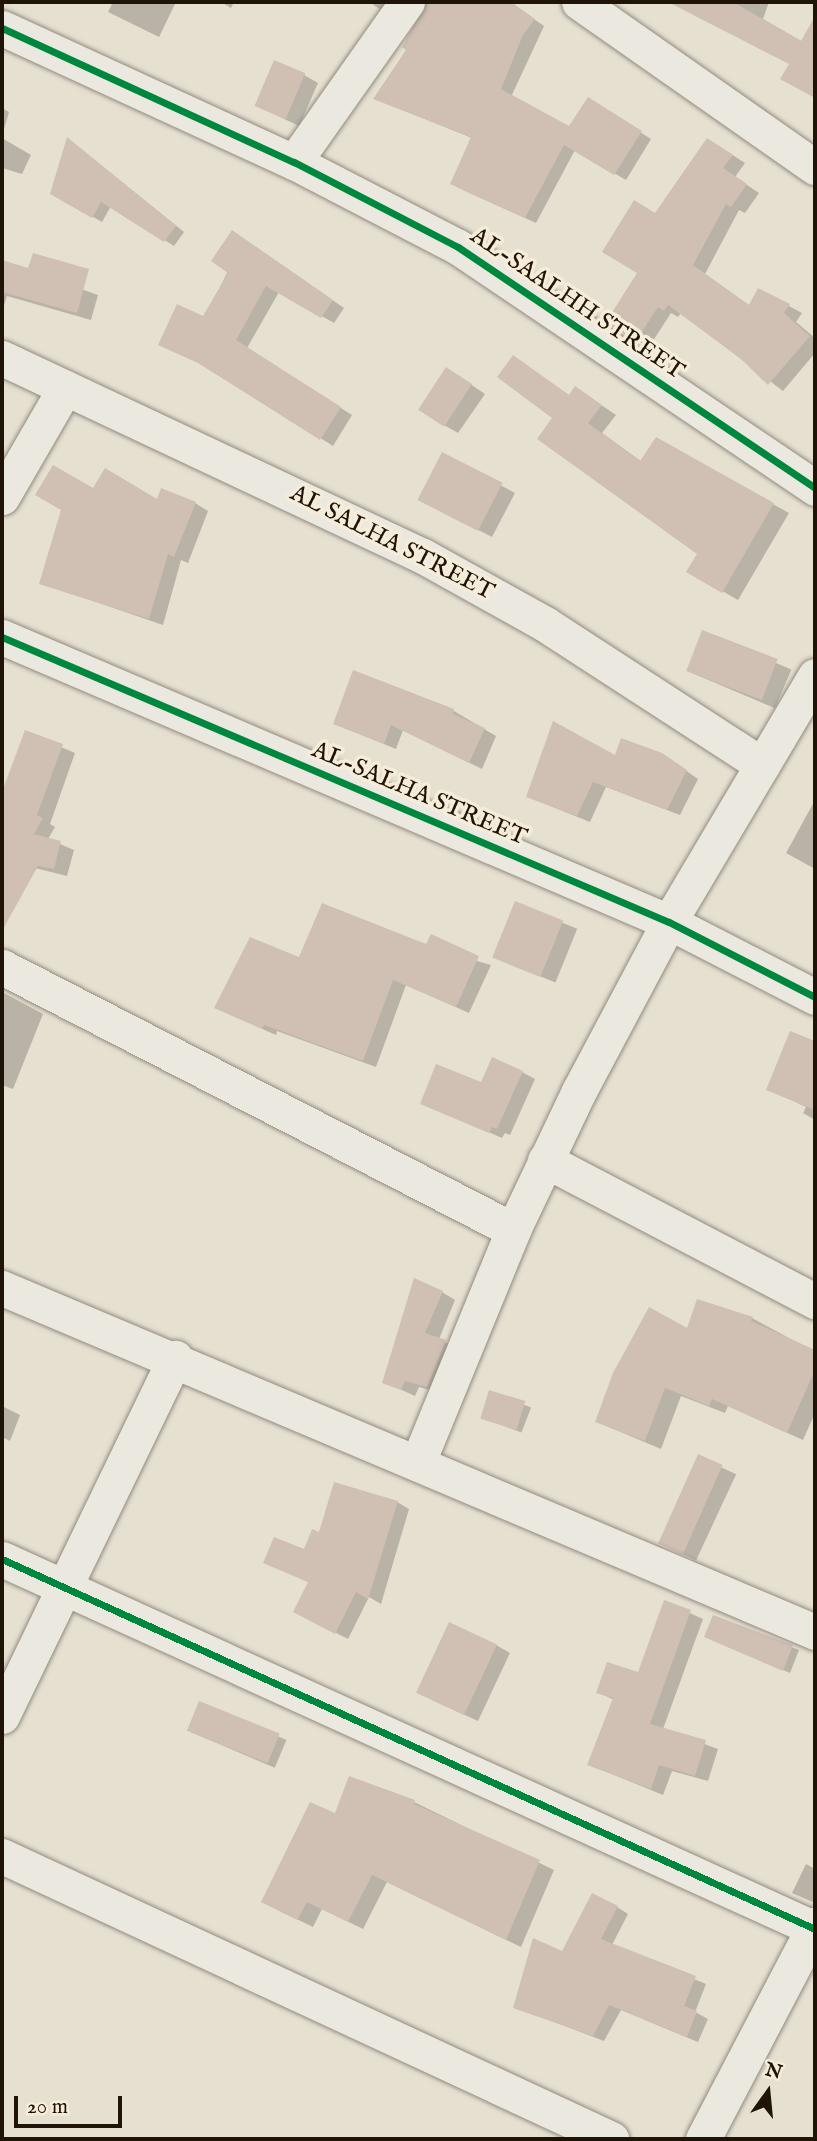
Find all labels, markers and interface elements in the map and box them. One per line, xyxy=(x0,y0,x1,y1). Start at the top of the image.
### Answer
street label: AL-SAALHH STREET xyxy=(465,222,689,386)
street label: AL SALHA STREET xyxy=(285,479,499,607)
street label: AL-SALHA STREET xyxy=(307,736,531,852)
north arrow xyxy=(733,2057,803,2127)
text: N xyxy=(762,2058,784,2085)
scale bar xyxy=(18,2082,126,2126)
text: 20 m xyxy=(27,2094,68,2121)

